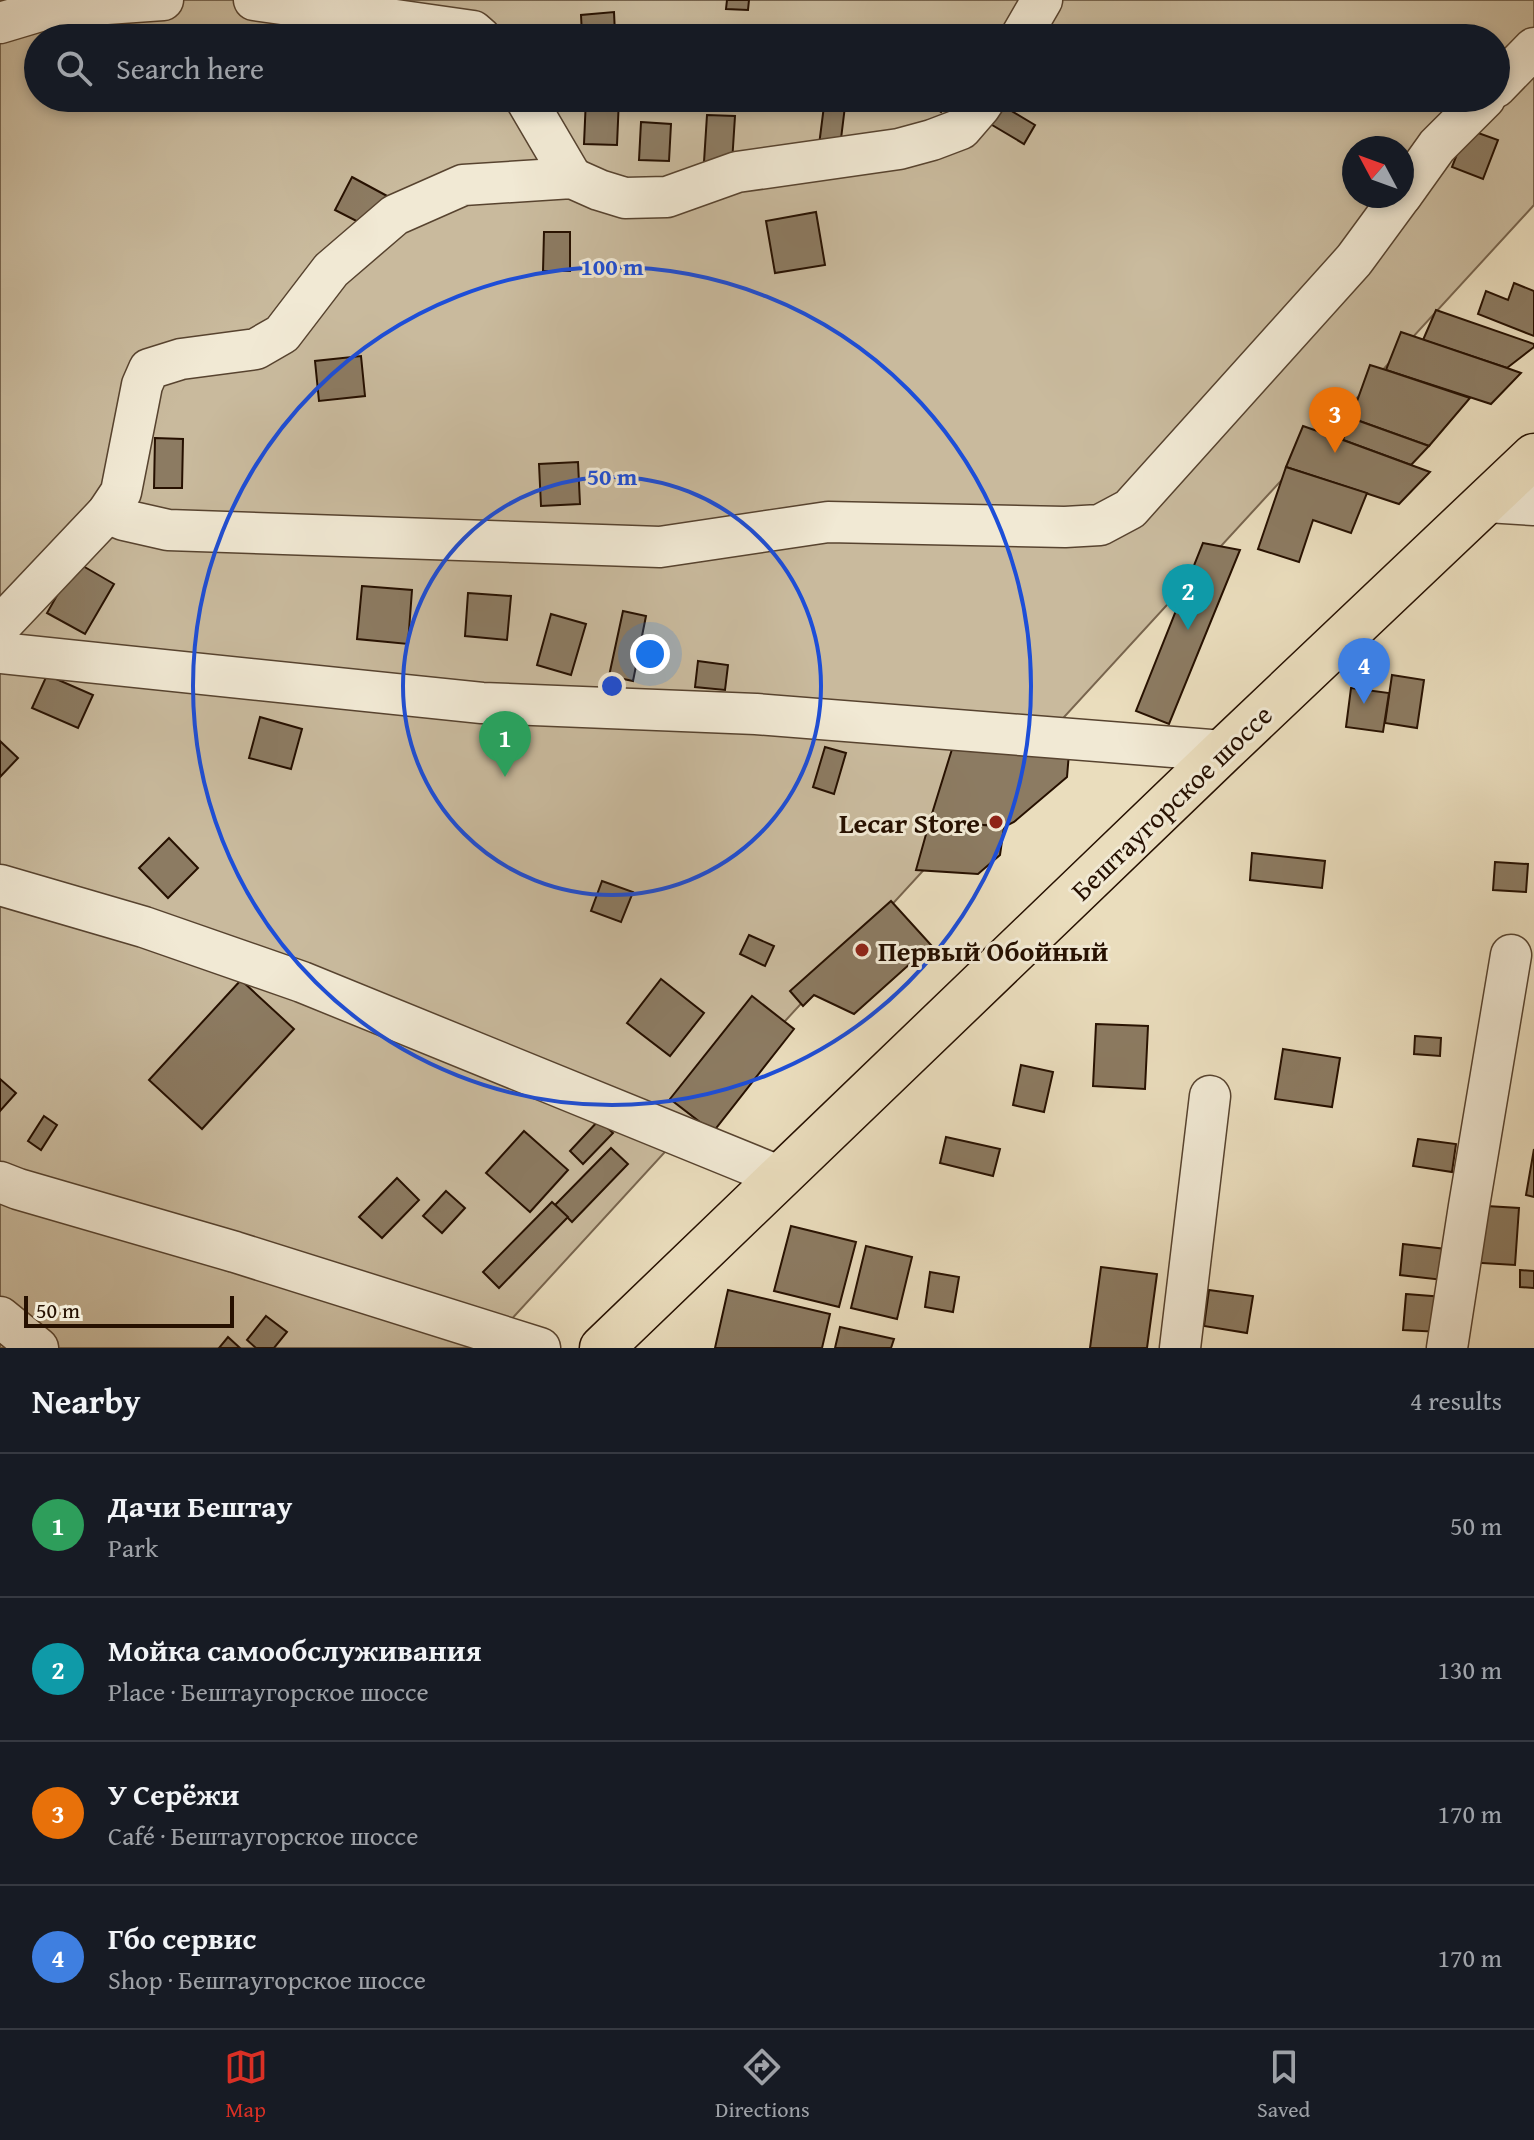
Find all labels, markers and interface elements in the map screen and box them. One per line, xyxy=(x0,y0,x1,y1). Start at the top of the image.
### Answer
search box xyxy=(24,24,1510,112)
icon: search xyxy=(52,46,96,90)
text: Search here xyxy=(116,46,264,90)
north arrow xyxy=(1342,136,1414,208)
text: 100 m xyxy=(580,249,644,284)
pin: 3 xyxy=(1309,387,1361,453)
text: 50 m xyxy=(587,459,638,494)
pin: 2 xyxy=(1162,564,1214,630)
your location xyxy=(630,634,670,674)
pin: 4 xyxy=(1338,638,1390,704)
centre of rings xyxy=(598,672,626,700)
street label: Бештаугорское шоссе xyxy=(1061,695,1281,909)
pin: 1 xyxy=(479,711,531,777)
place label: Lecar Store xyxy=(839,802,980,843)
marker: Lecar Store xyxy=(987,813,1005,831)
place label: Первый Обойный xyxy=(878,930,1108,971)
marker: Первый Обойный xyxy=(853,941,871,959)
scale bar xyxy=(24,1292,234,1328)
text: 50 m xyxy=(36,1294,80,1326)
text: Nearby xyxy=(32,1376,141,1425)
text: 4 results xyxy=(1410,1381,1502,1420)
text: Дачи Бештау xyxy=(108,1484,292,1528)
text: 1 xyxy=(51,1506,65,1545)
text: 50 m xyxy=(1450,1506,1502,1545)
text: Park xyxy=(108,1528,158,1567)
text: Мойка самообслуживания xyxy=(108,1628,482,1672)
text: 2 xyxy=(51,1650,65,1689)
text: 130 m xyxy=(1437,1650,1502,1689)
text: Place · Бештаугорское шоссе xyxy=(108,1672,429,1711)
text: У Серёжи xyxy=(108,1772,239,1816)
text: 3 xyxy=(51,1794,65,1833)
text: 170 m xyxy=(1437,1794,1502,1833)
text: Café · Бештаугорское шоссе xyxy=(108,1816,418,1855)
text: Гбо cервис xyxy=(108,1916,256,1960)
text: 4 xyxy=(51,1938,65,1977)
text: 170 m xyxy=(1437,1938,1502,1977)
text: Shop · Бештаугорское шоссе xyxy=(108,1960,426,1999)
tab: Map xyxy=(224,2045,268,2125)
tab: Directions xyxy=(715,2045,810,2125)
tab: Saved xyxy=(1257,2045,1310,2125)

